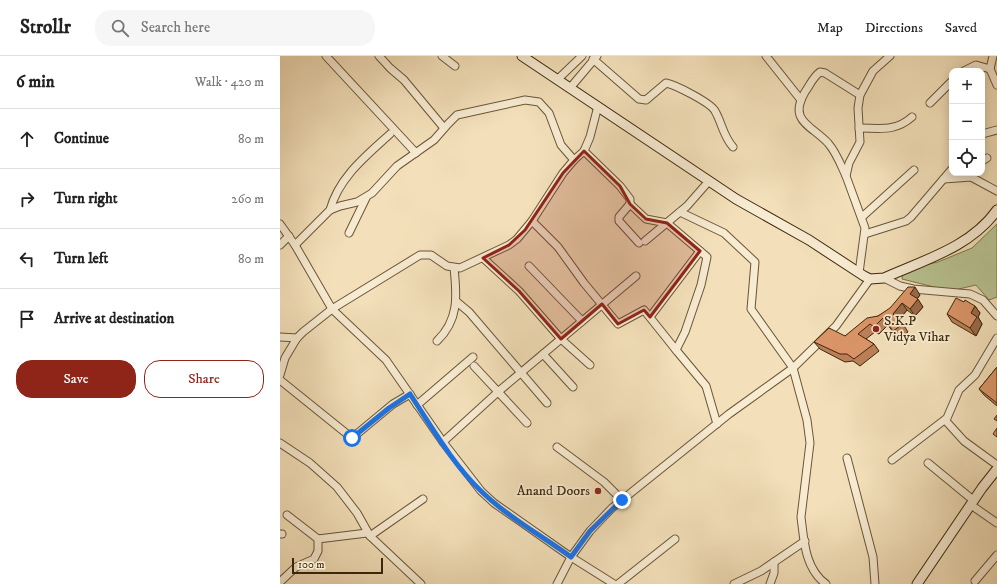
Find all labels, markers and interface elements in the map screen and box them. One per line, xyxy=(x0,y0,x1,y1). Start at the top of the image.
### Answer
search box xyxy=(95,10,375,46)
text: Strollr xyxy=(20,16,71,39)
icon: search xyxy=(109,17,131,39)
text: Search here xyxy=(141,18,210,37)
text: Map xyxy=(817,19,843,37)
text: Directions xyxy=(865,19,923,37)
text: Saved xyxy=(945,19,977,37)
map controls xyxy=(949,68,985,176)
button: + xyxy=(949,68,985,104)
text: 6 min xyxy=(16,71,55,93)
text: Walk · 420 m xyxy=(195,74,264,90)
button: − xyxy=(949,104,985,140)
icon: ahead xyxy=(16,128,38,150)
text: Continue xyxy=(54,129,109,148)
text: 80 m xyxy=(238,131,264,147)
button: locate xyxy=(949,140,985,176)
icon: right xyxy=(16,188,38,210)
text: Turn right xyxy=(54,189,117,208)
text: 260 m xyxy=(231,191,264,207)
icon: left xyxy=(16,248,38,270)
text: Turn left xyxy=(54,249,108,268)
text: 80 m xyxy=(238,251,264,267)
icon: arrive xyxy=(16,308,38,330)
text: Arrive at destination xyxy=(54,309,174,328)
place label: S.K.P Vidya Vihar xyxy=(883,312,951,346)
marker: S.K.P Vidya Vihar xyxy=(871,324,881,334)
button: Save xyxy=(16,360,136,398)
button: Share xyxy=(144,360,264,398)
route start xyxy=(343,429,361,447)
place label: Anand Doors xyxy=(517,482,590,500)
marker: Anand Doors xyxy=(593,486,603,496)
route end xyxy=(613,491,631,509)
scale bar xyxy=(292,556,383,575)
text: 100 m xyxy=(298,558,324,572)

